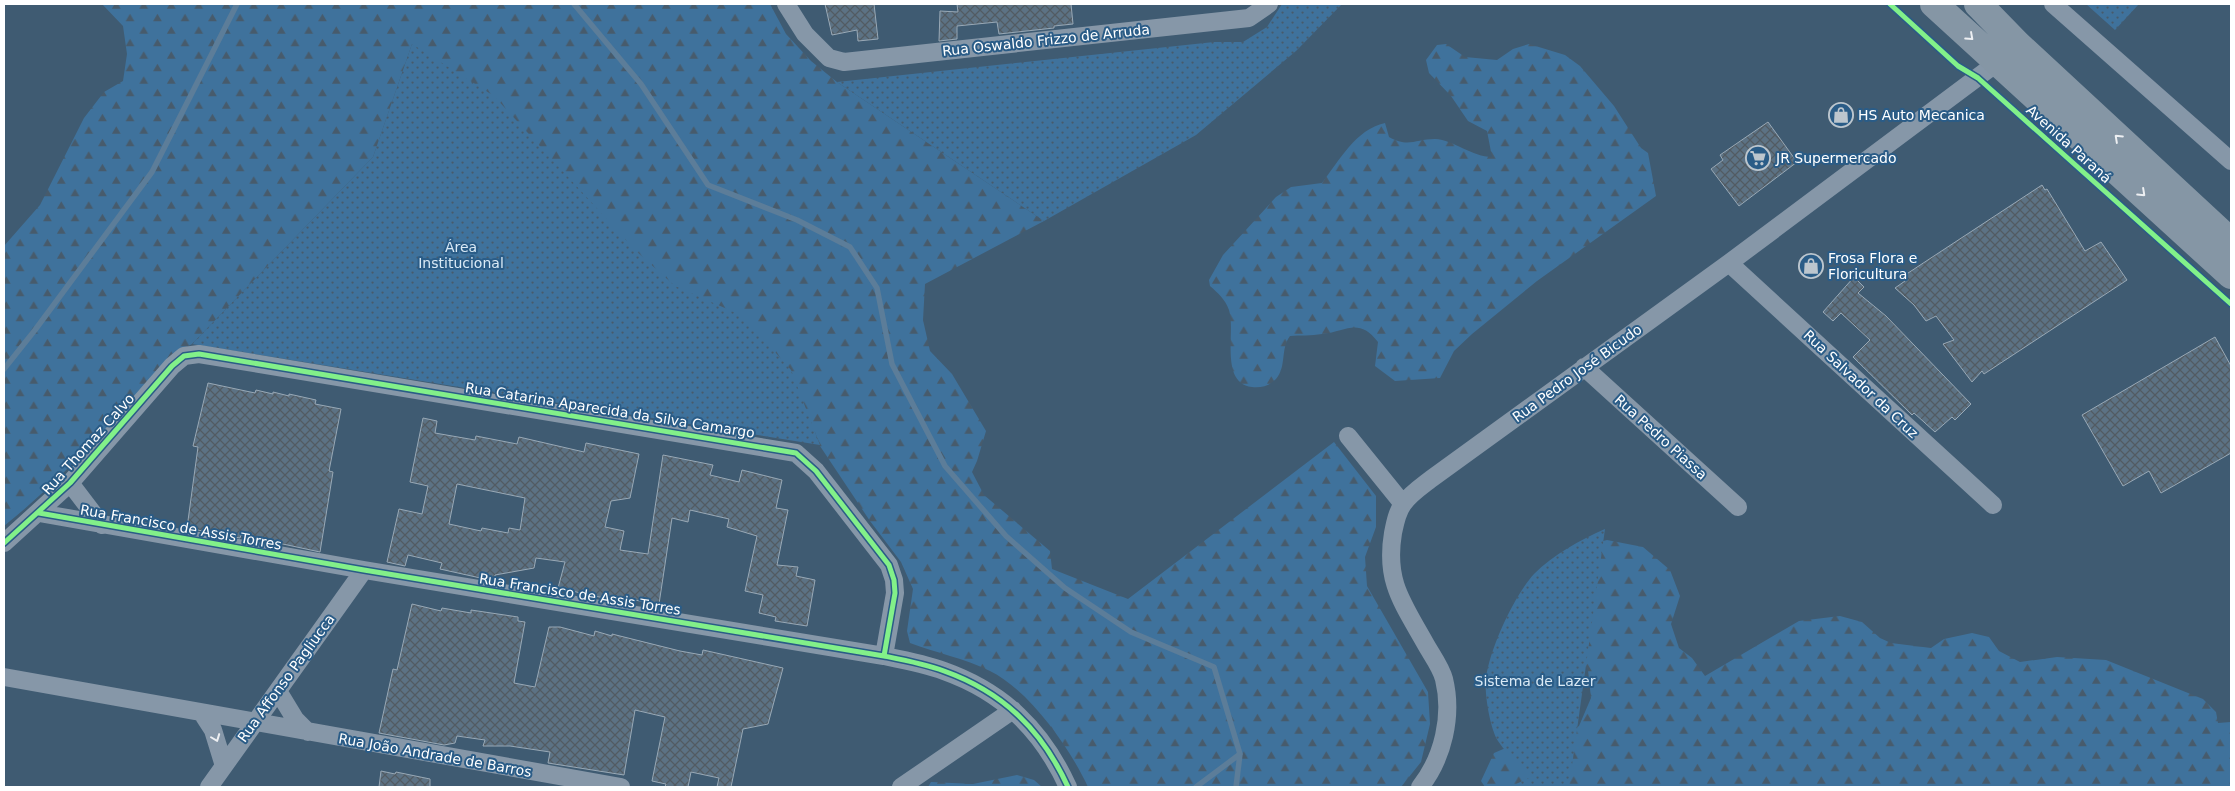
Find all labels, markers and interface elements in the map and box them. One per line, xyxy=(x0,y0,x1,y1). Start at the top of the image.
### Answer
street label: Rua Oswaldo Frizzo de Arruda xyxy=(941,21,1151,59)
one-way arrow xyxy=(1964,31,1973,40)
shop icon: HS Auto Mecanica xyxy=(1828,102,1854,128)
street label: Avenida Paraná xyxy=(2023,102,2115,186)
place label: HS Auto Mecanica xyxy=(1858,107,1985,123)
one-way arrow xyxy=(2115,134,2124,143)
supermarket icon: JR Supermercado xyxy=(1745,145,1771,171)
place label: JR Supermercado xyxy=(1775,150,1897,166)
one-way arrow xyxy=(2137,187,2146,196)
park label: Área Institucional xyxy=(418,239,504,271)
place label: Frosa Flora e Floricultura xyxy=(1828,250,1917,282)
shop icon: Frosa Flora e Floricultura xyxy=(1798,253,1824,279)
street label: Rua Pedro José Bicudo xyxy=(1509,321,1645,425)
street label: Rua Salvador da Cruz xyxy=(1800,327,1922,441)
street label: Rua Catarina Aparecida da Silva Camargo xyxy=(464,379,756,441)
street label: Rua Thomaz Calvo xyxy=(39,390,137,498)
street label: Rua Pedro Piassa xyxy=(1612,391,1710,483)
street label: Rua Francisco de Assis Torres xyxy=(79,501,283,553)
street label: Rua Francisco de Assis Torres xyxy=(478,570,682,618)
street label: Rua Affonso Pagliucca xyxy=(234,611,338,745)
park label: Sistema de Lazer xyxy=(1475,673,1596,689)
street label: Rua João Andrade de Barros xyxy=(337,730,533,780)
one-way arrow xyxy=(210,734,220,742)

